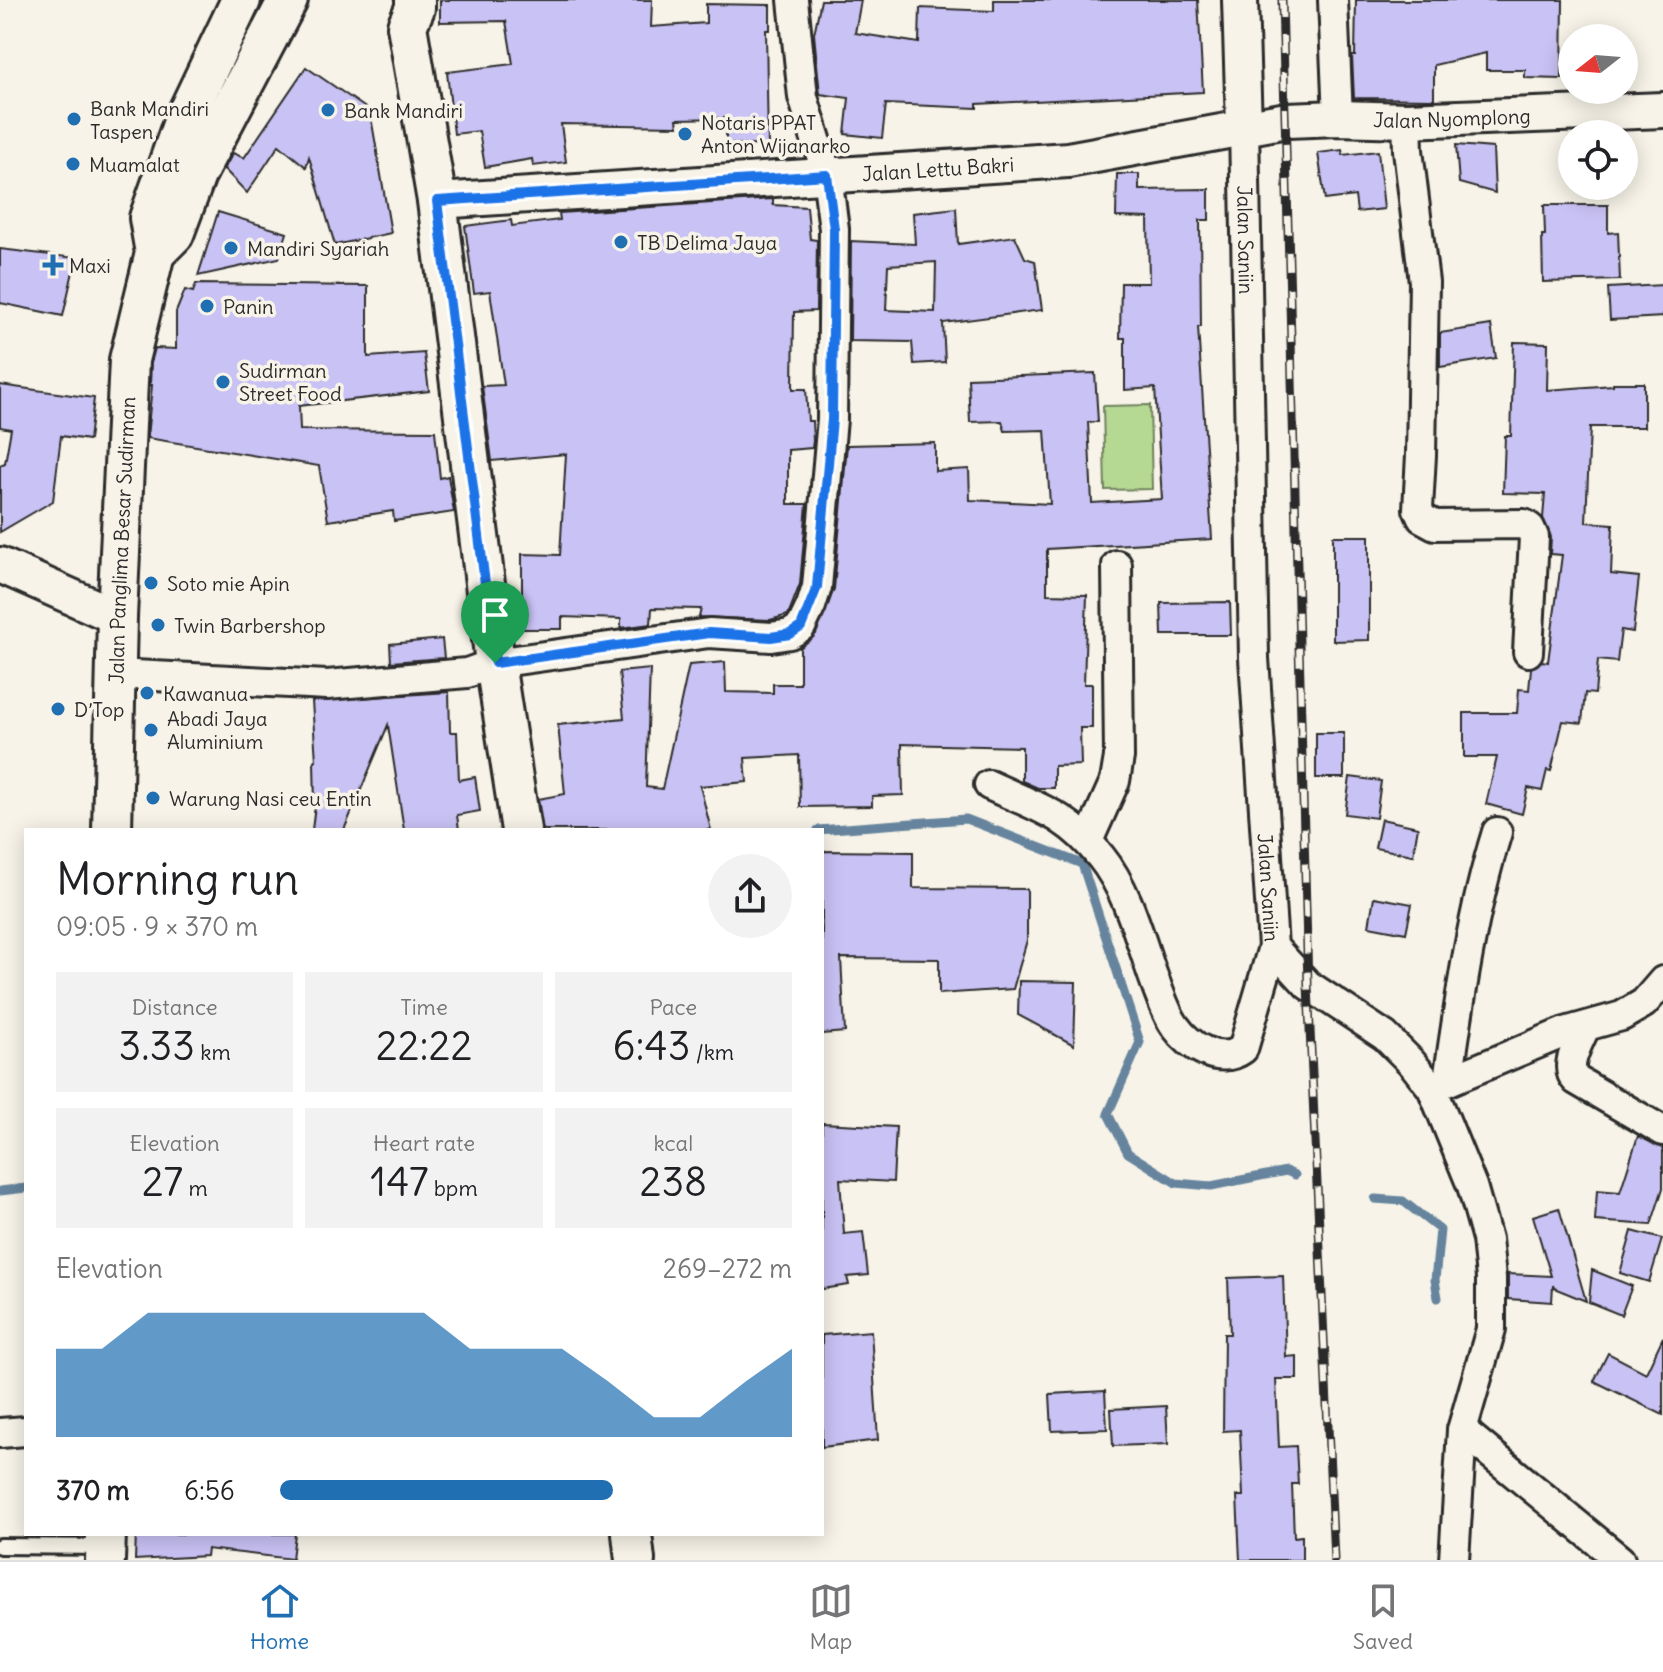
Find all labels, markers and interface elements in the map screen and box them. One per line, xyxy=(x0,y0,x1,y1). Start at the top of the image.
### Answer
north arrow xyxy=(1558,24,1638,104)
map controls xyxy=(1558,24,1638,200)
place label: Bank Mandiri Taspen xyxy=(90,96,209,144)
place label: Bank Mandiri xyxy=(344,98,463,123)
marker: Bank Mandiri xyxy=(319,101,337,119)
street label: Jalan Nyomplong xyxy=(1373,103,1531,133)
marker: Bank Mandiri Taspen xyxy=(65,110,83,128)
place label: Notaris PPAT Anton Wijanarko xyxy=(701,110,851,158)
button: locate xyxy=(1558,120,1638,200)
marker: Notaris PPAT Anton Wijanarko xyxy=(676,125,694,143)
street label: Jalan Lettu Bakri xyxy=(861,151,1015,186)
place label: Muamalat xyxy=(89,152,180,177)
marker: Muamalat xyxy=(64,155,82,173)
street label: Jalan Saniin xyxy=(1233,185,1260,294)
place label: TB Delima Jaya xyxy=(637,230,777,255)
marker: TB Delima Jaya xyxy=(612,233,630,251)
place label: Mandiri Syariah xyxy=(247,236,389,261)
marker: Mandiri Syariah xyxy=(222,239,240,257)
place label: Maxi xyxy=(69,253,111,278)
marker: Maxi xyxy=(44,256,62,274)
place label: Panin xyxy=(223,294,274,319)
marker: Panin xyxy=(198,297,216,315)
place label: Sudirman Street Food xyxy=(239,358,342,406)
marker: Sudirman Street Food xyxy=(214,373,232,391)
street label: Jalan Panglima Besar Sudirman xyxy=(103,396,140,684)
place label: Soto mie Apin xyxy=(167,571,290,596)
marker: Soto mie Apin xyxy=(142,574,160,592)
pin xyxy=(461,581,529,663)
icon: arrive xyxy=(473,593,517,637)
place label: Twin Barbershop xyxy=(174,613,326,638)
marker: Twin Barbershop xyxy=(149,616,167,634)
place label: Kawanua xyxy=(163,681,248,706)
marker: Kawanua xyxy=(138,684,156,702)
place label: D’Top xyxy=(74,697,124,722)
marker: D’Top xyxy=(49,700,67,718)
place label: Abadi Jaya Aluminium xyxy=(167,706,267,754)
marker: Abadi Jaya Aluminium xyxy=(142,721,160,739)
place label: Warung Nasi ceu Entin xyxy=(169,786,372,811)
marker: Warung Nasi ceu Entin xyxy=(144,789,162,807)
street label: Jalan Saniin xyxy=(1253,832,1285,942)
text: Morning run xyxy=(56,852,299,907)
button: share xyxy=(708,854,792,938)
text: 09:05 · 9 × 370 m xyxy=(56,910,258,943)
text: Distance xyxy=(132,993,218,1021)
text: Time xyxy=(400,993,448,1021)
text: Pace xyxy=(649,993,697,1021)
text: 3.33 xyxy=(119,1021,195,1071)
text: 22:22 xyxy=(376,1021,472,1071)
text: 6:43 xyxy=(612,1021,690,1071)
text: km xyxy=(195,1038,231,1066)
text: /km xyxy=(690,1038,734,1066)
text: Elevation xyxy=(130,1129,220,1157)
text: Heart rate xyxy=(373,1129,475,1157)
text: kcal xyxy=(654,1129,693,1157)
text: 27 xyxy=(142,1157,183,1207)
text: 147 xyxy=(370,1157,428,1207)
text: 238 xyxy=(639,1157,707,1207)
text: m xyxy=(183,1174,208,1202)
text: bpm xyxy=(428,1174,478,1202)
text: Elevation xyxy=(56,1252,163,1285)
text: 269–272 m xyxy=(663,1252,792,1285)
text: 370 m xyxy=(56,1474,130,1507)
text: 6:56 xyxy=(184,1474,235,1507)
tab: Home xyxy=(250,1579,309,1655)
tab: Map xyxy=(809,1579,853,1655)
tab: Saved xyxy=(1353,1579,1413,1655)

